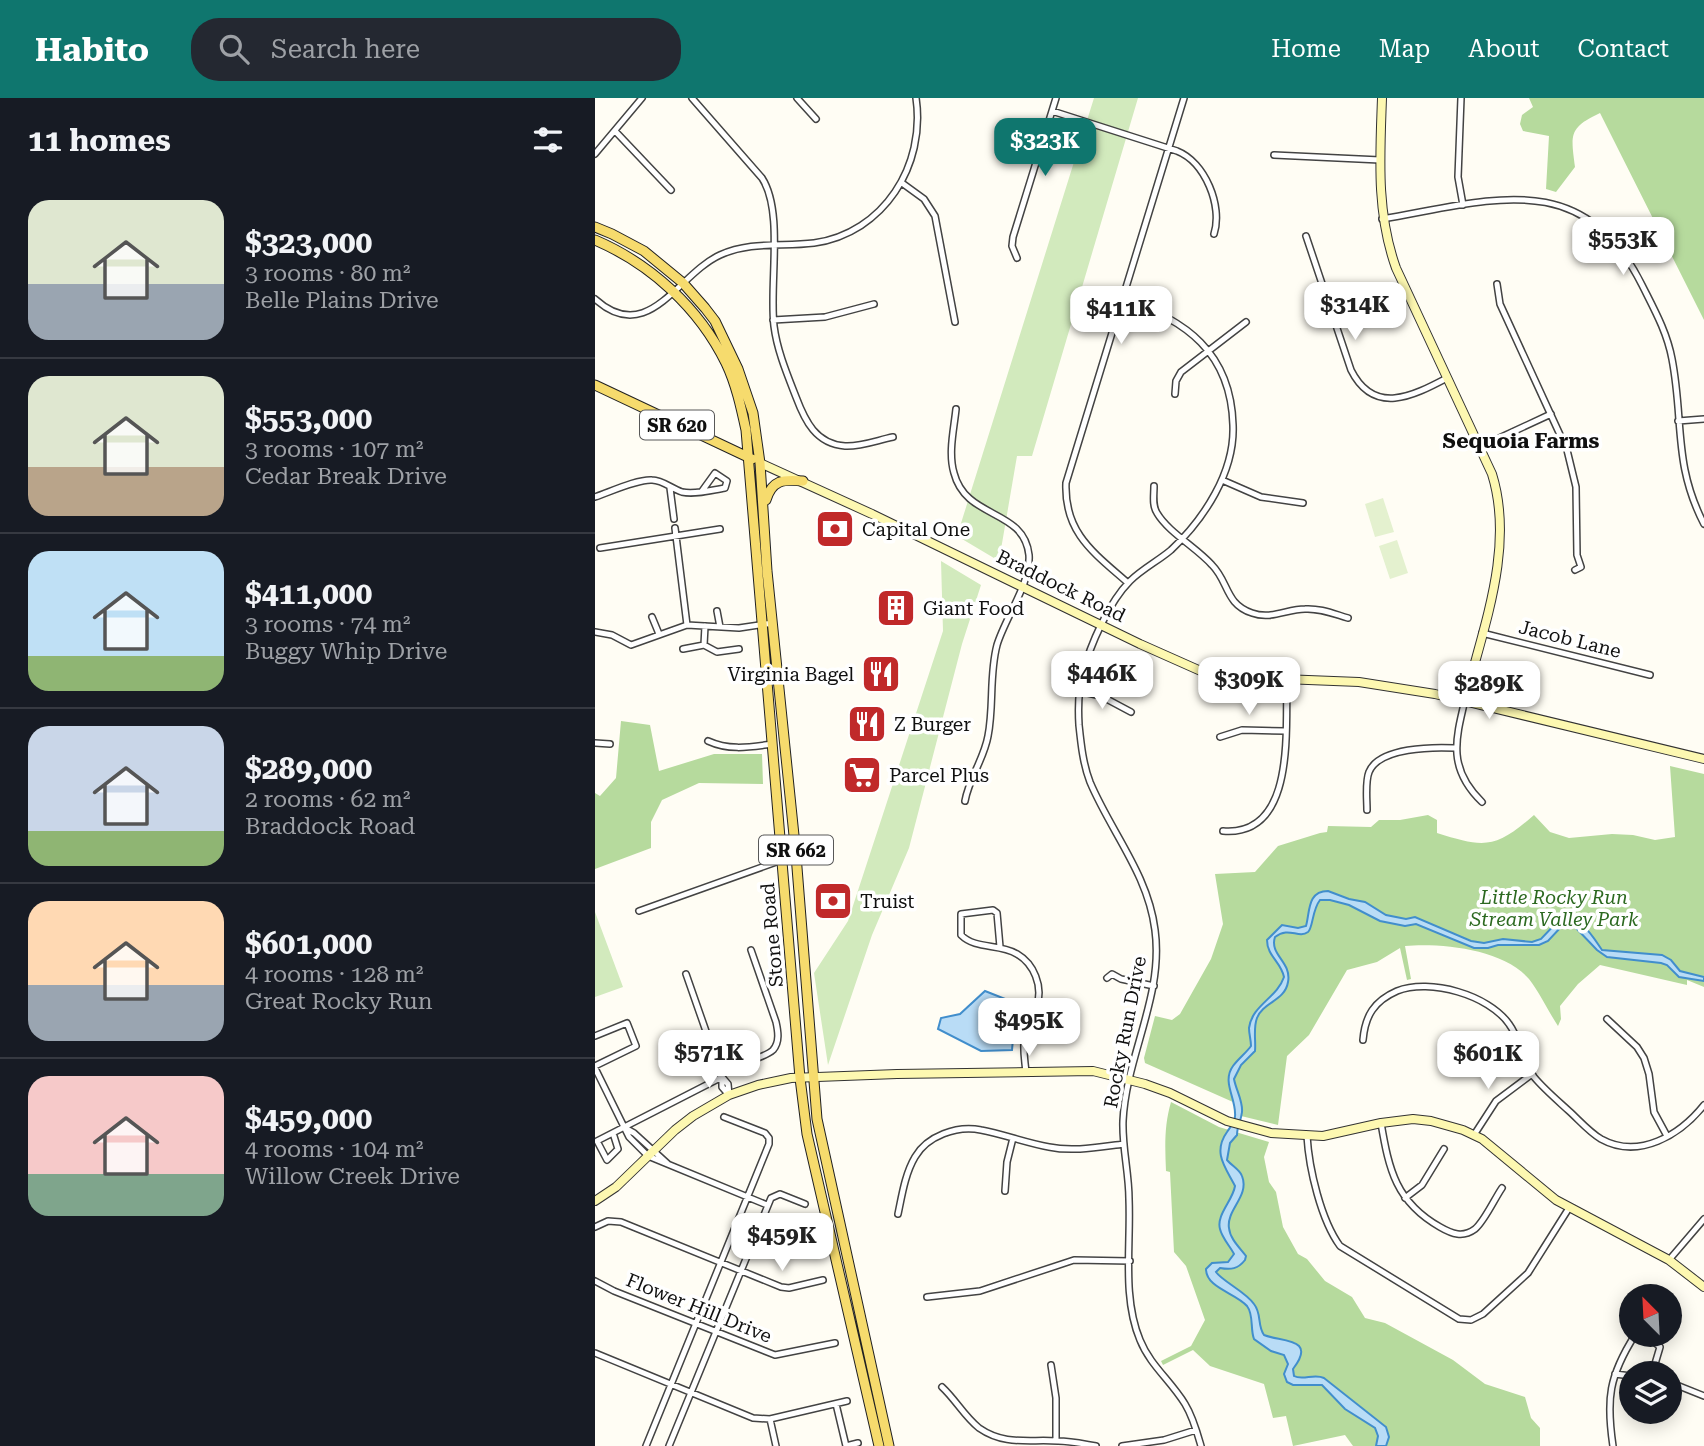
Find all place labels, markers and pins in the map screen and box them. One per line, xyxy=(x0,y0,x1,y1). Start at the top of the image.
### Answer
pin: $323K xyxy=(996,118,1094,178)
pin: $553K xyxy=(1574,218,1672,277)
pin: $314K xyxy=(1306,282,1404,342)
pin: $411K xyxy=(1072,286,1170,346)
bank icon: Capital One xyxy=(814,508,856,550)
place label: Capital One xyxy=(862,518,970,541)
building icon: Giant Food xyxy=(875,587,917,629)
place label: Giant Food xyxy=(923,597,1024,620)
pin: $446K xyxy=(1053,652,1151,711)
restaurant icon: Virginia Bagel xyxy=(860,653,902,695)
pin: $309K xyxy=(1200,658,1298,717)
pin: $289K xyxy=(1440,662,1538,721)
place label: Virginia Bagel xyxy=(728,663,854,686)
restaurant icon: Z Burger xyxy=(846,703,888,745)
place label: Z Burger xyxy=(894,713,971,736)
supermarket icon: Parcel Plus xyxy=(841,754,883,796)
place label: Parcel Plus xyxy=(889,764,989,787)
bank icon: Truist xyxy=(812,880,854,922)
place label: Truist xyxy=(860,890,914,913)
pin: $495K xyxy=(980,998,1078,1058)
pin: $571K xyxy=(660,1030,758,1090)
pin: $601K xyxy=(1439,1032,1537,1091)
pin: $459K xyxy=(733,1214,831,1273)

